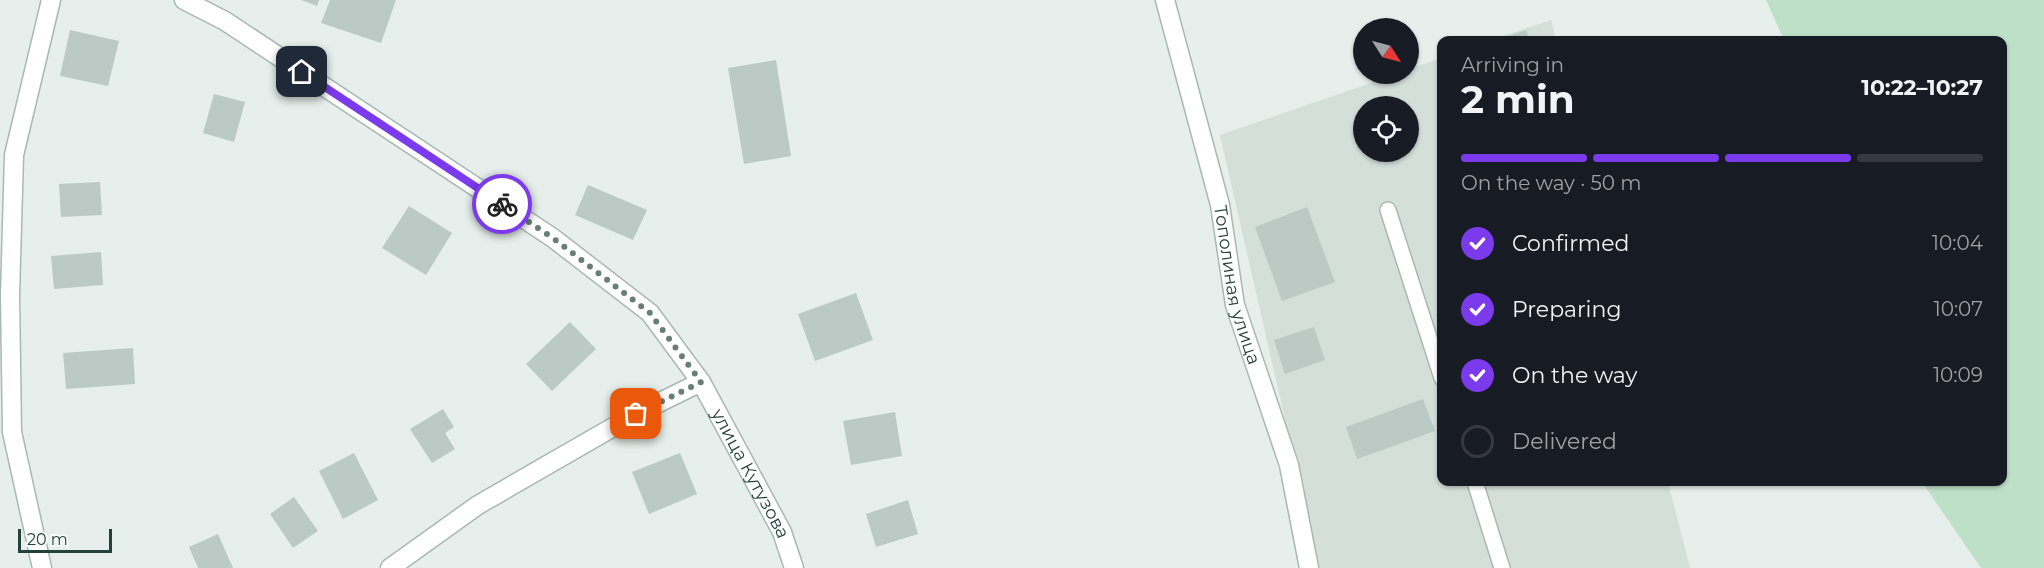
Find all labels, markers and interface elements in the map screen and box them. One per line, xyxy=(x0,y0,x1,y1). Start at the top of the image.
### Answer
north arrow xyxy=(1353,18,1419,84)
map controls xyxy=(1353,18,1419,162)
pin xyxy=(276,46,327,97)
text: Arriving in xyxy=(1461,53,1564,77)
icon: home xyxy=(285,55,318,88)
text: 10:22–10:27 xyxy=(1861,74,1983,101)
text: 2 min xyxy=(1461,75,1575,123)
button: locate xyxy=(1353,96,1419,162)
text: On the way · 50 m xyxy=(1461,171,1641,195)
courier xyxy=(472,174,532,234)
icon: bike xyxy=(486,188,519,221)
street label: Тополиная улица xyxy=(1209,204,1265,367)
icon: check xyxy=(1461,227,1494,260)
text: Confirmed xyxy=(1512,230,1629,257)
text: 10:04 xyxy=(1932,231,1983,255)
icon: check xyxy=(1461,293,1494,326)
text: Preparing xyxy=(1512,296,1621,323)
text: 10:07 xyxy=(1933,297,1983,321)
icon: check xyxy=(1461,359,1494,392)
text: On the way xyxy=(1512,362,1637,389)
text: 10:09 xyxy=(1933,363,1983,387)
pin xyxy=(610,388,661,439)
icon: bag xyxy=(619,397,652,430)
street label: улица Кутузова xyxy=(706,404,794,541)
text: Delivered xyxy=(1512,428,1617,455)
scale bar xyxy=(18,526,112,554)
text: 20 m xyxy=(27,530,68,549)

